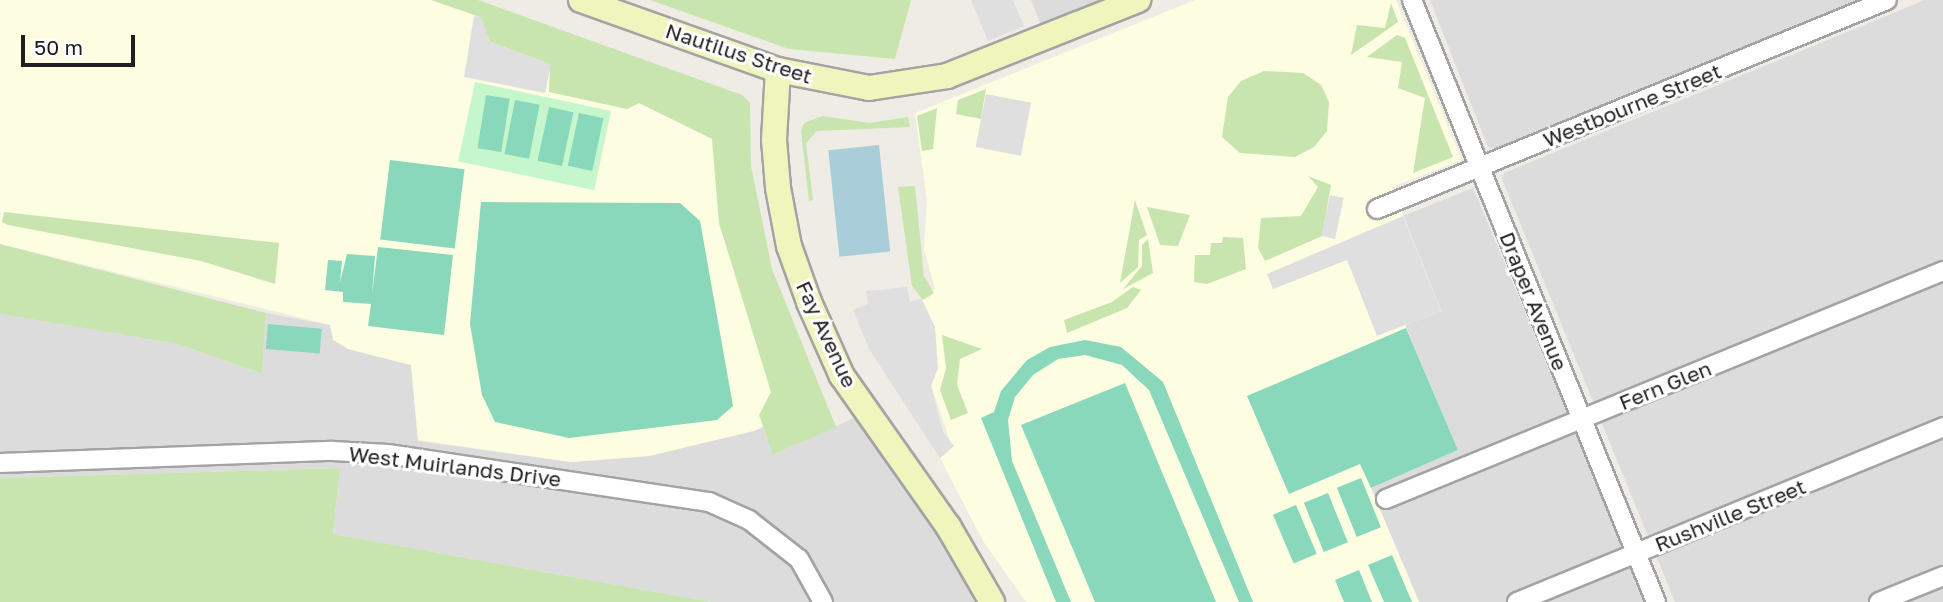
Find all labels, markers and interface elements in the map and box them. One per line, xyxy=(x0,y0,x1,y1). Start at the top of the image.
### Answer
street label: Nautilus Street xyxy=(663,17,815,89)
scale bar xyxy=(24,21,138,65)
text: 50 m xyxy=(34,34,83,60)
street label: Westbourne Street xyxy=(1539,58,1725,152)
street label: Draper Avenue xyxy=(1495,228,1573,374)
street label: Fay Avenue xyxy=(791,277,863,391)
street label: Fern Glen xyxy=(1615,355,1715,415)
street label: West Muirlands Drive xyxy=(347,440,563,492)
street label: Rushville Street xyxy=(1651,473,1809,557)

